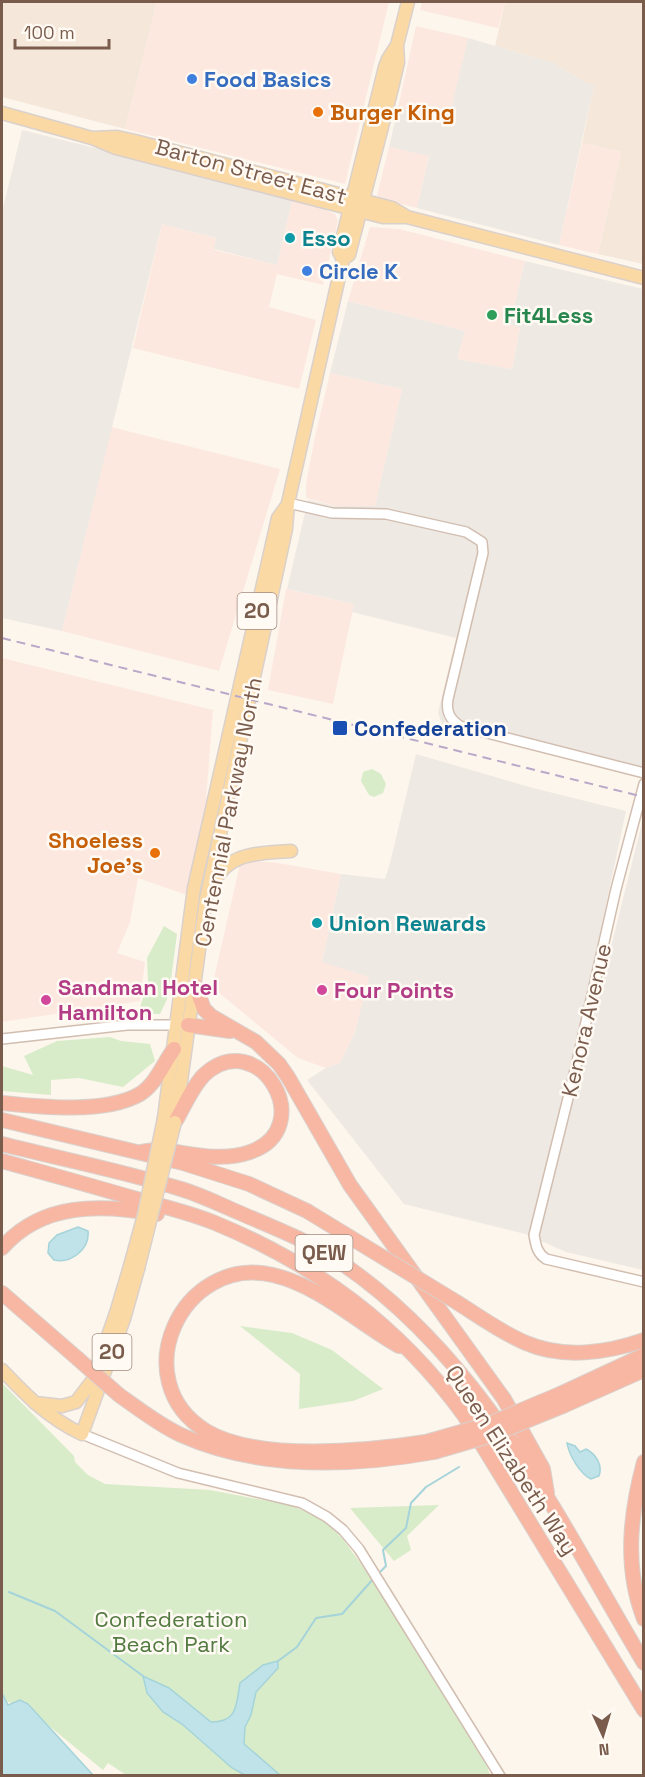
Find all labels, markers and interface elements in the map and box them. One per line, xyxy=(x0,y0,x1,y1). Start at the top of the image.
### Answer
scale bar xyxy=(15,12,110,50)
text: 100 m xyxy=(24,21,75,44)
place label: Food Basics xyxy=(204,65,331,93)
marker: Food Basics xyxy=(185,72,199,86)
place label: Burger King xyxy=(330,98,455,126)
marker: Burger King xyxy=(311,105,325,119)
street label: Barton Street East xyxy=(152,132,350,210)
place label: Esso xyxy=(302,224,351,252)
marker: Esso xyxy=(283,231,297,245)
place label: Circle K xyxy=(319,257,398,285)
marker: Circle K xyxy=(300,264,314,278)
place label: Fit4Less xyxy=(504,301,593,329)
marker: Fit4Less xyxy=(485,308,499,322)
road number: 20 xyxy=(238,593,276,629)
street label: Centennial Parkway North xyxy=(188,675,268,949)
place label: Confederation xyxy=(354,714,507,742)
marker: Confederation xyxy=(331,719,349,737)
place label: Shoeless Joe's xyxy=(48,826,143,879)
marker: Shoeless Joe's xyxy=(148,846,162,860)
place label: Union Rewards xyxy=(329,909,486,937)
marker: Union Rewards xyxy=(310,916,324,930)
street label: Kenora Avenue xyxy=(555,940,617,1100)
place label: Sandman Hotel Hamilton xyxy=(58,973,218,1026)
place label: Four Points xyxy=(334,976,454,1004)
marker: Four Points xyxy=(315,983,329,997)
marker: Sandman Hotel Hamilton xyxy=(39,993,53,1007)
road number: QEW xyxy=(296,1235,352,1271)
road number: 20 xyxy=(92,1334,132,1370)
street label: Queen Elizabeth Way xyxy=(440,1360,584,1560)
park label: Confederation Beach Park xyxy=(95,1605,247,1658)
north arrow xyxy=(573,1705,633,1765)
text: N xyxy=(598,1739,610,1760)

